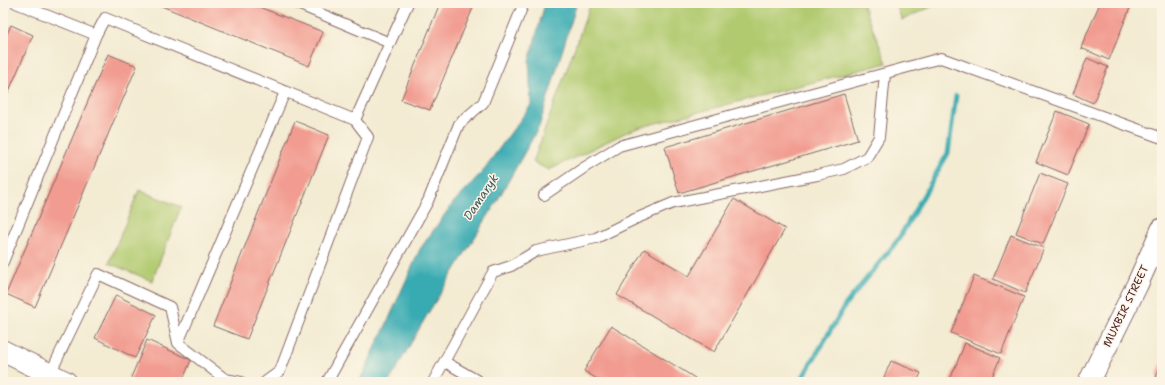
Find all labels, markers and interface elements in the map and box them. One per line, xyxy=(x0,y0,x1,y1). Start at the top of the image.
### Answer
water label: Damaryk xyxy=(460,171,502,223)
street label: MUXBIR STREET xyxy=(1100,262,1152,349)

